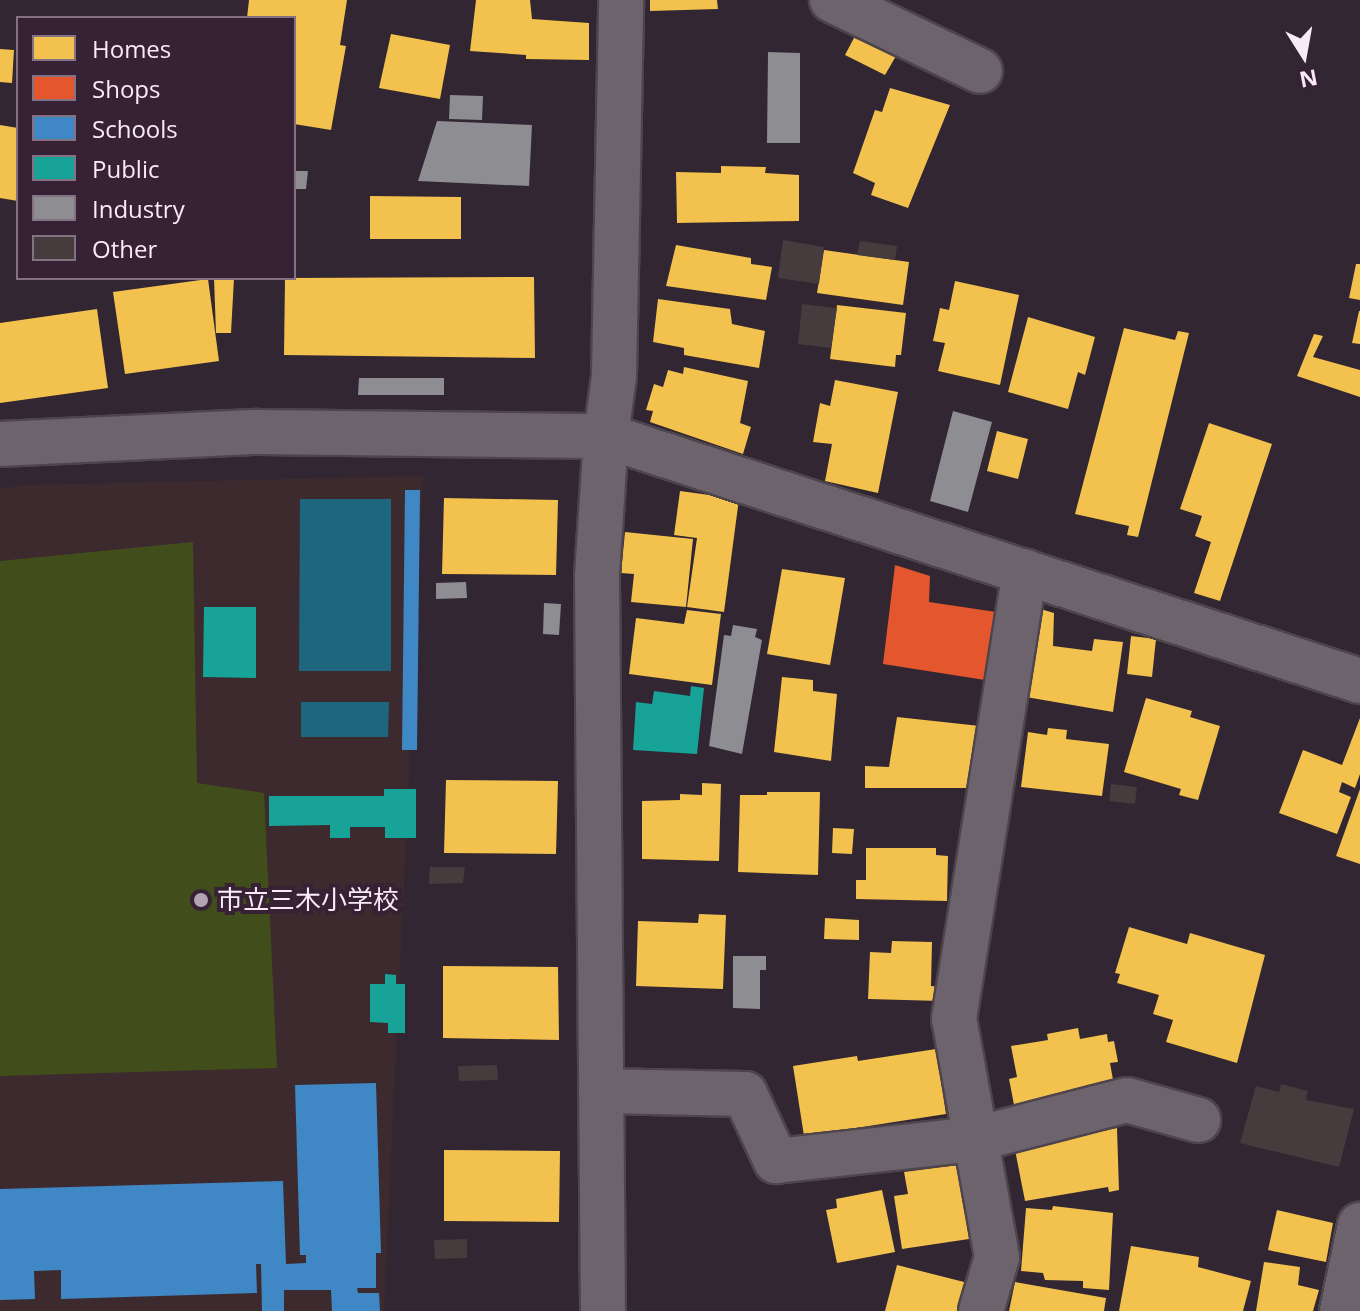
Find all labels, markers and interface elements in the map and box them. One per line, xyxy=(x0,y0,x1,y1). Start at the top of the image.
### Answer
legend xyxy=(16,16,296,280)
north arrow xyxy=(1264,16,1344,96)
text: Homes xyxy=(92,32,171,65)
text: N xyxy=(1297,63,1320,96)
text: Shops xyxy=(92,72,160,105)
text: Schools xyxy=(92,112,178,145)
text: Public xyxy=(92,152,159,185)
text: Industry xyxy=(92,192,185,225)
text: Other xyxy=(92,232,157,265)
place label: 市立三木小学校 xyxy=(217,884,399,916)
marker: 市立三木小学校 xyxy=(192,891,210,909)

